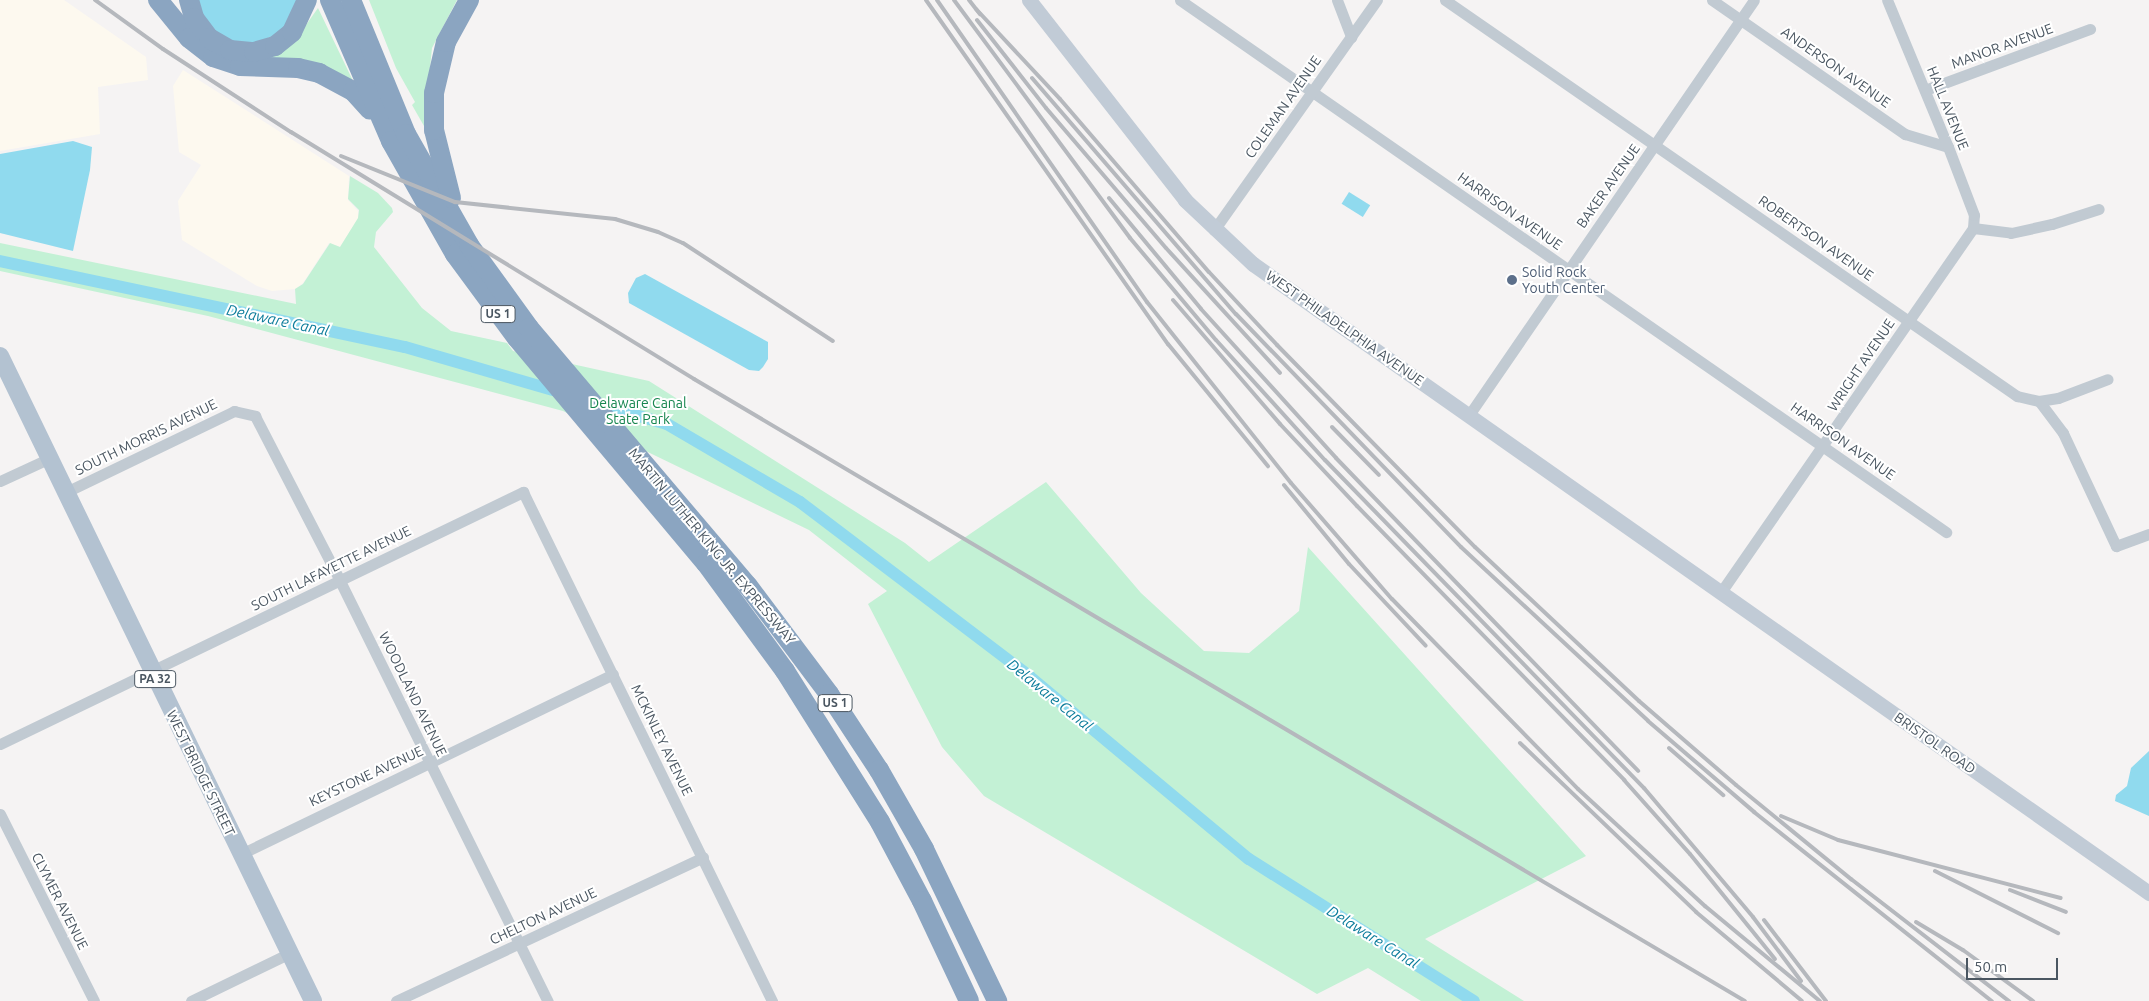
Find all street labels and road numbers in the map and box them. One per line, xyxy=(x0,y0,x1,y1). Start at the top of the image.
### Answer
street label: MANOR AVENUE xyxy=(1949,20,2055,72)
street label: ANDERSON AVENUE xyxy=(1778,23,1894,111)
street label: COLEMAN AVENUE xyxy=(1241,53,1325,161)
street label: HALL AVENUE xyxy=(1924,64,1972,152)
street label: BAKER AVENUE xyxy=(1573,141,1643,231)
street label: HARRISON AVENUE xyxy=(1454,169,1566,253)
street label: ROBERTSON AVENUE xyxy=(1755,192,1877,284)
street label: WEST PHILADELPHIA AVENUE xyxy=(1263,267,1427,389)
road number: US 1 xyxy=(480,304,516,324)
street label: WRIGHT AVENUE xyxy=(1824,316,1898,414)
street label: SOUTH MORRIS AVENUE xyxy=(72,395,220,479)
street label: HARRISON AVENUE xyxy=(1787,399,1899,483)
street label: MARTIN LUTHER KING JR. EXPRESSWAY xyxy=(625,445,799,647)
street label: SOUTH LAFAYETTE AVENUE xyxy=(248,522,414,614)
street label: WOODLAND AVENUE xyxy=(375,629,451,759)
road number: PA 32 xyxy=(134,670,176,689)
street label: MCKINLEY AVENUE xyxy=(628,682,696,798)
road number: US 1 xyxy=(818,694,852,712)
street label: WEST BRIDGE STREET xyxy=(163,707,239,839)
street label: BRISTOL ROAD xyxy=(1891,709,1979,777)
street label: KEYSTONE AVENUE xyxy=(306,742,426,810)
street label: CLYMER AVENUE xyxy=(28,850,92,952)
street label: CHELTON AVENUE xyxy=(487,884,599,948)

